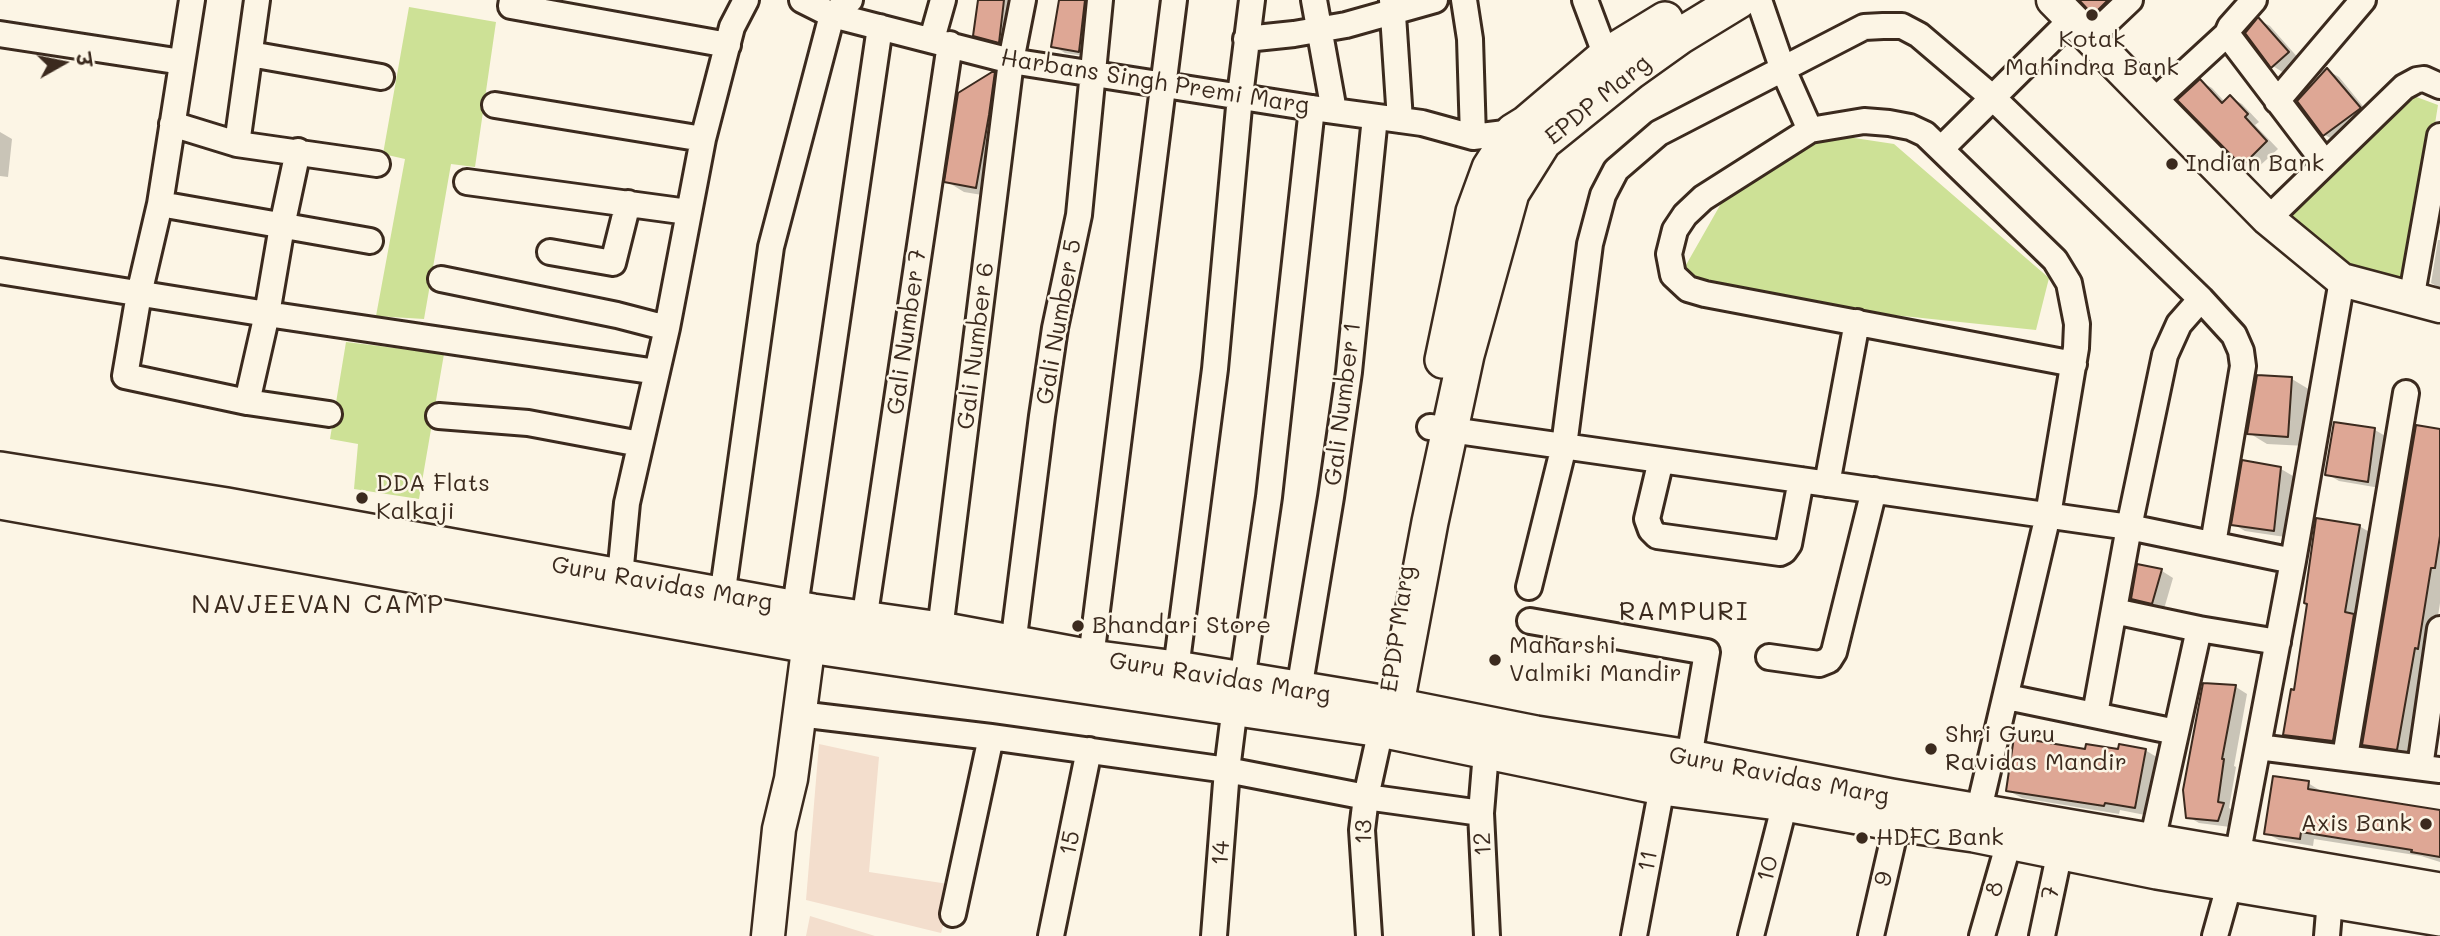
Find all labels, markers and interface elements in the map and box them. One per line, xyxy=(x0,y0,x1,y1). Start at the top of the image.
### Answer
marker: Kotak Mahindra Bank xyxy=(2084,7,2100,23)
place label: Kotak Mahindra Bank xyxy=(2005,26,2179,82)
north arrow xyxy=(28,28,98,98)
street label: Harbans Singh Premi Marg xyxy=(999,43,1311,121)
street label: EPDP Marg xyxy=(1539,49,1657,151)
text: उ xyxy=(71,51,98,68)
place label: Indian Bank xyxy=(2186,150,2324,178)
marker: Indian Bank xyxy=(2164,156,2180,172)
street label: Gali Number 5 xyxy=(1030,237,1088,407)
street label: Gali Number 7 xyxy=(881,247,933,417)
street label: Gali Number 6 xyxy=(951,261,1001,431)
street label: Gali Number 1 xyxy=(1319,321,1367,487)
place label: DDA Flats Kalkaji xyxy=(376,470,490,526)
marker: DDA Flats Kalkaji xyxy=(354,490,370,506)
street label: Guru Ravidas Marg xyxy=(549,550,775,618)
street label: EPDP Marg xyxy=(1375,564,1421,694)
district label: NAVJEEVAN CAMP xyxy=(193,589,443,621)
district label: RAMPURI xyxy=(1620,596,1748,628)
place label: Bhandari Store xyxy=(1092,612,1271,640)
marker: Bhandari Store xyxy=(1070,618,1086,634)
place label: Maharshi Valmiki Mandir xyxy=(1509,632,1682,688)
street label: Guru Ravidas Marg xyxy=(1107,646,1333,710)
marker: Maharshi Valmiki Mandir xyxy=(1487,652,1503,668)
place label: Shri Guru Ravidas Mandir xyxy=(1945,721,2127,777)
street label: Guru Ravidas Marg xyxy=(1666,741,1892,811)
marker: Shri Guru Ravidas Mandir xyxy=(1923,741,1939,757)
place label: Axis Bank xyxy=(2301,810,2412,838)
marker: Axis Bank xyxy=(2418,816,2434,832)
street label: 13 xyxy=(1349,819,1379,845)
place label: HDFC Bank xyxy=(1876,824,2004,852)
street label: 15 xyxy=(1053,828,1087,858)
marker: HDFC Bank xyxy=(1854,830,1870,846)
street label: 12 xyxy=(1468,831,1498,857)
street label: 14 xyxy=(1206,840,1236,866)
street label: 11 xyxy=(1632,848,1664,874)
street label: 10 xyxy=(1751,853,1785,885)
street label: 9 xyxy=(1868,869,1900,889)
street label: 8 xyxy=(1979,878,2011,900)
street label: 7 xyxy=(2036,883,2066,903)

